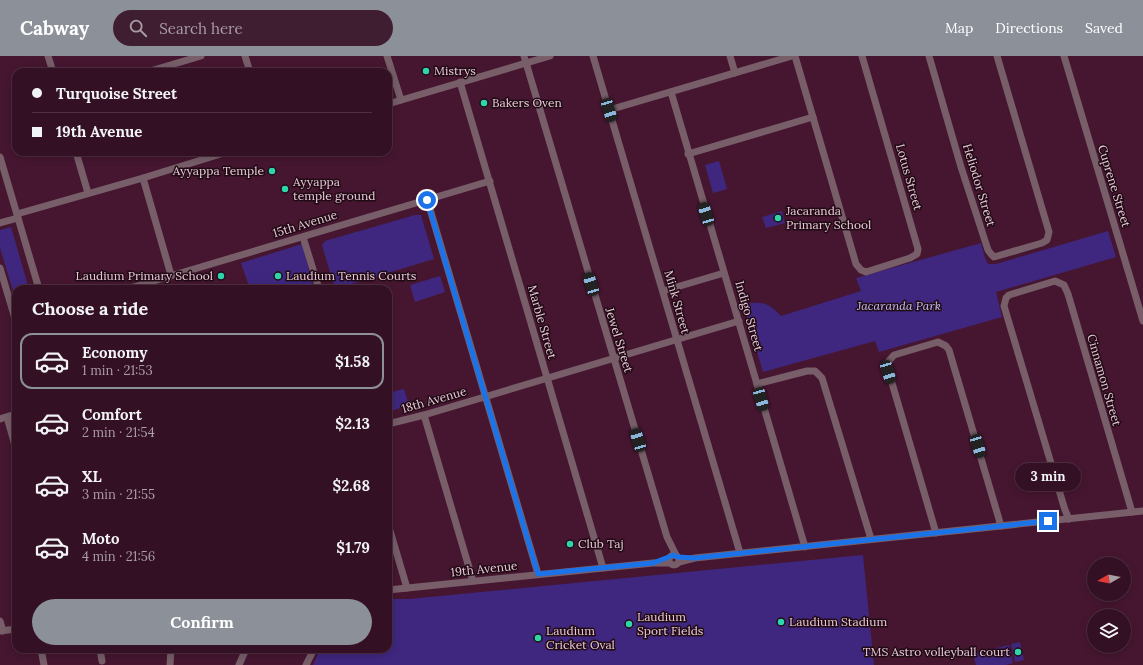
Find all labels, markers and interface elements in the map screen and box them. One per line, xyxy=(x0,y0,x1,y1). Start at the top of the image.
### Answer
search box xyxy=(113,10,393,46)
text: Cabway xyxy=(20,16,89,40)
icon: search xyxy=(127,17,149,39)
text: Search here xyxy=(159,19,243,38)
text: Map xyxy=(945,19,973,37)
text: Directions xyxy=(995,19,1063,37)
text: Saved xyxy=(1085,19,1123,37)
place label: Mistrys xyxy=(434,63,476,78)
marker: Mistrys xyxy=(421,66,431,76)
text: Turquoise Street xyxy=(56,84,177,103)
place label: Bakers Oven xyxy=(492,95,562,110)
car xyxy=(600,97,618,123)
marker: Bakers Oven xyxy=(479,98,489,108)
text: 19th Avenue xyxy=(56,122,142,141)
street label: Lotus Street xyxy=(893,142,926,212)
street label: Heliodor Street xyxy=(960,142,999,228)
street label: Cuprene Street xyxy=(1095,143,1134,229)
place label: Ayyappa Temple xyxy=(172,163,264,178)
marker: Ayyappa Temple xyxy=(267,166,277,176)
place label: Ayyappa temple ground xyxy=(292,174,375,203)
marker: Ayyappa temple ground xyxy=(280,184,290,194)
route start xyxy=(418,191,436,209)
car xyxy=(697,201,715,227)
place label: Jacaranda Primary School xyxy=(785,203,871,232)
street label: 15th Avenue xyxy=(271,206,339,240)
marker: Jacaranda Primary School xyxy=(773,213,783,223)
place label: Laudium Primary School xyxy=(76,268,213,283)
place label: Laudium Tennis Courts xyxy=(286,268,417,283)
street label: Mink Street xyxy=(661,268,694,336)
marker: Laudium Primary School xyxy=(216,271,226,281)
marker: Laudium Tennis Courts xyxy=(273,271,283,281)
car xyxy=(582,271,600,297)
street label: Indigo Street xyxy=(732,279,767,353)
street label: Marble Street xyxy=(525,283,560,361)
text: Choose a ride xyxy=(32,297,148,320)
park label: Jacaranda Park xyxy=(856,298,941,313)
street label: Jewel Street xyxy=(602,305,637,374)
street label: Cinnamon Street xyxy=(1084,332,1125,428)
icon: car xyxy=(34,343,70,379)
text: Economy xyxy=(82,343,147,362)
text: $1.58 xyxy=(335,352,370,371)
car xyxy=(879,359,897,385)
text: 1 min · 21:53 xyxy=(82,362,153,379)
street label: 18th Avenue xyxy=(400,383,469,416)
car xyxy=(752,386,770,412)
icon: car xyxy=(34,405,70,441)
text: Comfort xyxy=(82,405,142,424)
text: $2.13 xyxy=(335,414,370,433)
text: 2 min · 21:54 xyxy=(82,424,155,441)
car xyxy=(629,427,647,453)
car xyxy=(969,433,987,459)
callout: 3 min xyxy=(1015,463,1081,491)
icon: car xyxy=(34,467,70,503)
text: XL xyxy=(82,467,102,486)
text: 3 min xyxy=(1030,468,1066,485)
text: $2.68 xyxy=(332,476,370,495)
text: 3 min · 21:55 xyxy=(82,486,155,503)
route end xyxy=(1039,512,1057,530)
icon: car xyxy=(34,529,70,565)
text: Moto xyxy=(82,529,119,548)
place label: Club Taj xyxy=(578,536,624,551)
text: $1.79 xyxy=(336,538,370,557)
marker: Club Taj xyxy=(565,539,575,549)
text: 4 min · 21:56 xyxy=(82,548,155,565)
street label: 19th Avenue xyxy=(450,557,519,579)
north arrow xyxy=(1087,557,1131,601)
map controls xyxy=(1087,557,1131,653)
button: Confirm xyxy=(32,599,372,645)
place label: Laudium Sport Fields xyxy=(637,609,704,638)
button: layers xyxy=(1087,609,1131,653)
place label: Laudium Stadium xyxy=(789,614,887,629)
marker: Laudium Stadium xyxy=(776,617,786,627)
marker: Laudium Sport Fields xyxy=(624,619,634,629)
place label: Laudium Cricket Oval xyxy=(546,623,615,652)
marker: Laudium Cricket Oval xyxy=(533,633,543,643)
place label: TMS Astro volleyball court xyxy=(863,644,1010,659)
marker: TMS Astro volleyball court xyxy=(1013,647,1023,657)

